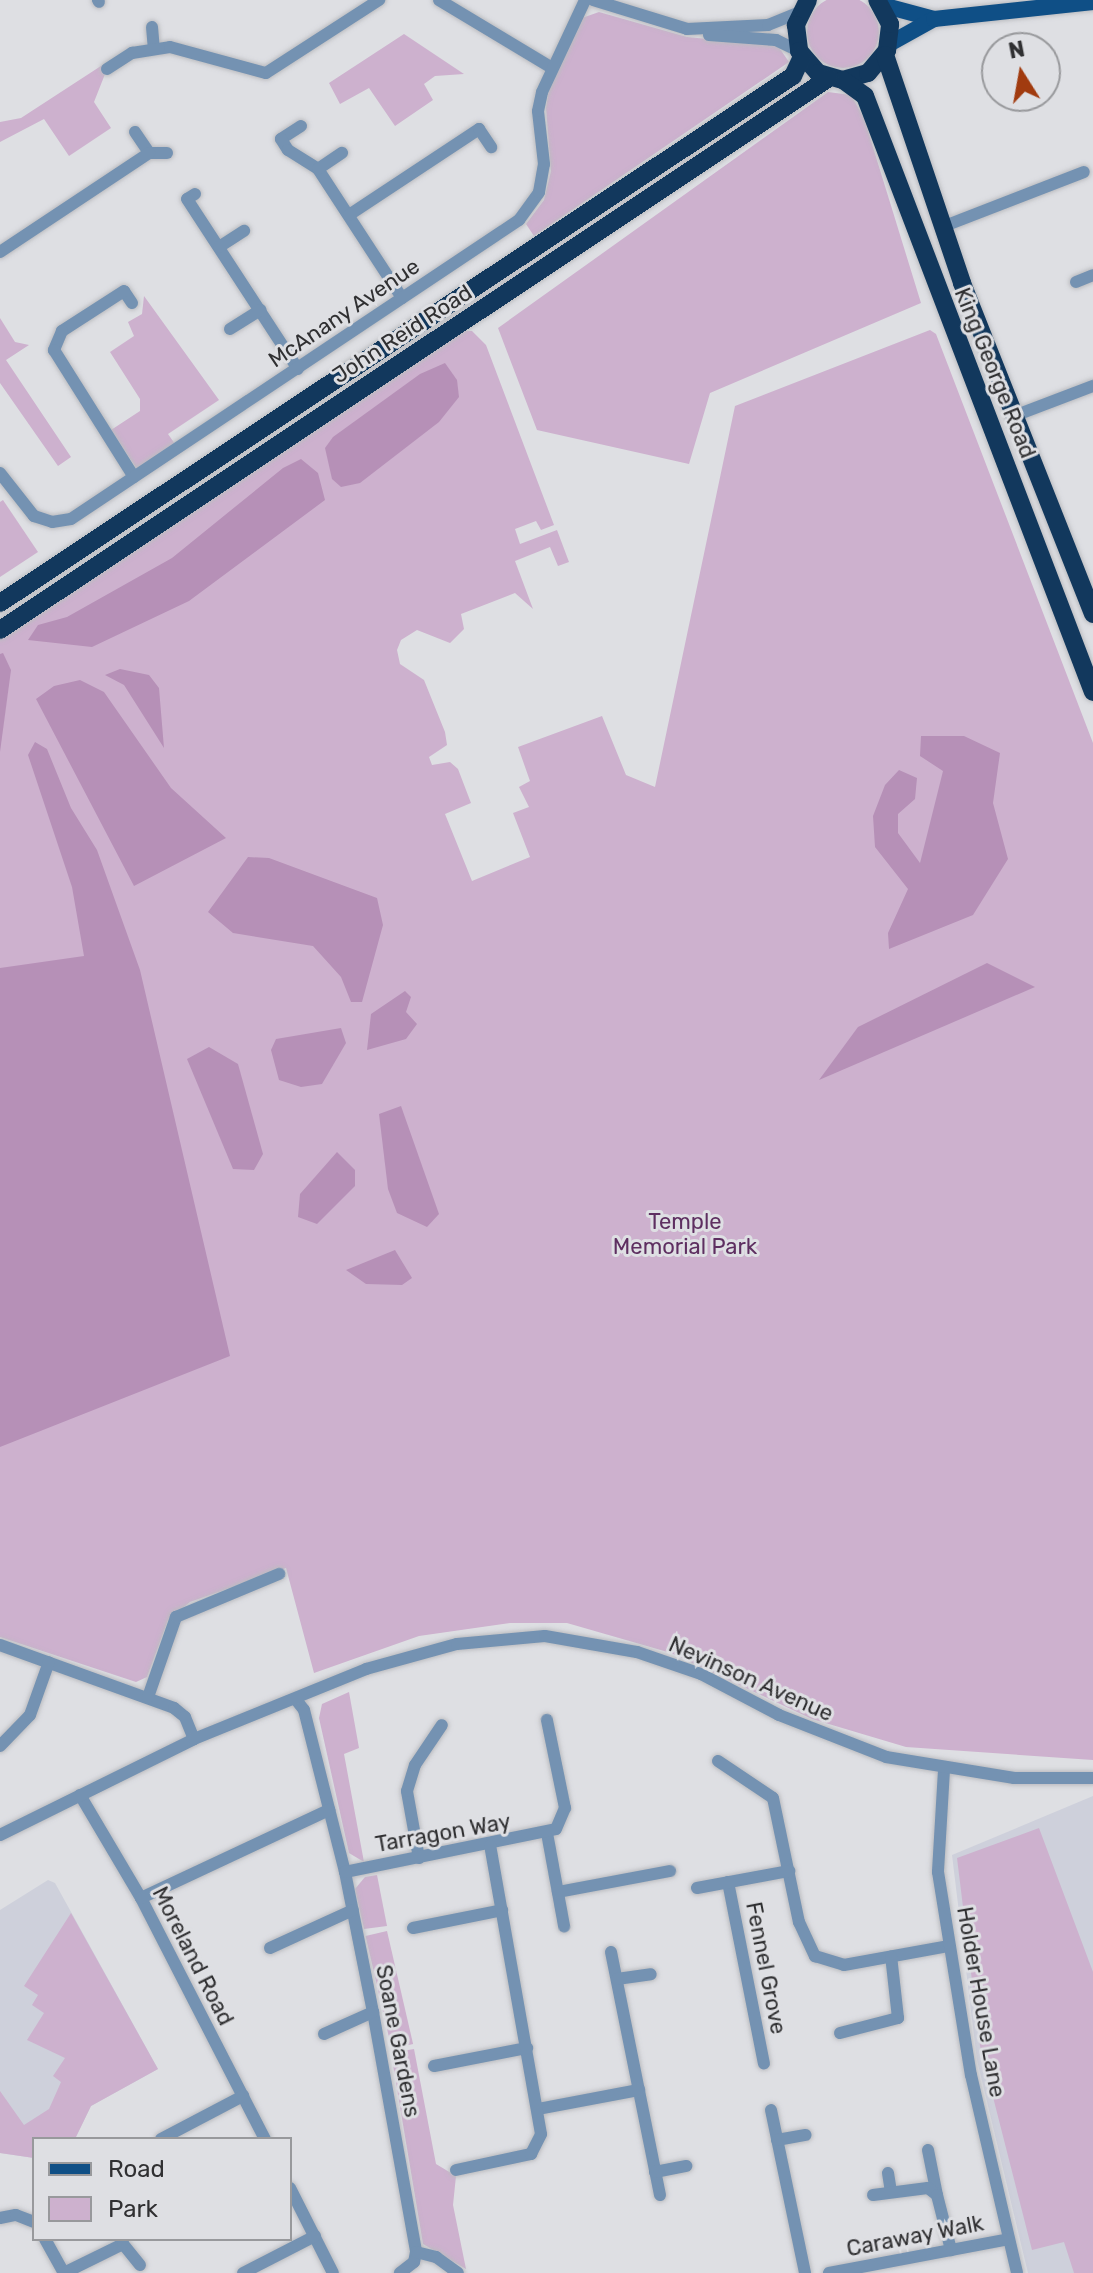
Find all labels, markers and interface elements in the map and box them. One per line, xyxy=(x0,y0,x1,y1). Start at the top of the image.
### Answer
north arrow xyxy=(981,32,1061,112)
text: N xyxy=(1006,35,1027,65)
street label: McAnany Avenue xyxy=(263,252,425,374)
street label: John Reid Road xyxy=(327,279,477,389)
street label: King George Road xyxy=(949,284,1041,462)
park label: Temple Memorial Park xyxy=(613,1208,757,1260)
street label: Nevinson Avenue xyxy=(664,1631,838,1727)
street label: Tarragon Way xyxy=(373,1808,513,1858)
street label: Moreland Road xyxy=(147,1882,239,2030)
street label: Fennel Grove xyxy=(740,1900,792,2036)
street label: Holder House Lane xyxy=(951,1904,1011,2100)
street label: Soane Gardens xyxy=(370,1963,426,2119)
legend xyxy=(32,2137,292,2241)
text: Road xyxy=(108,2155,165,2183)
text: Park xyxy=(108,2195,158,2223)
street label: Caraway Walk xyxy=(844,2210,986,2262)

